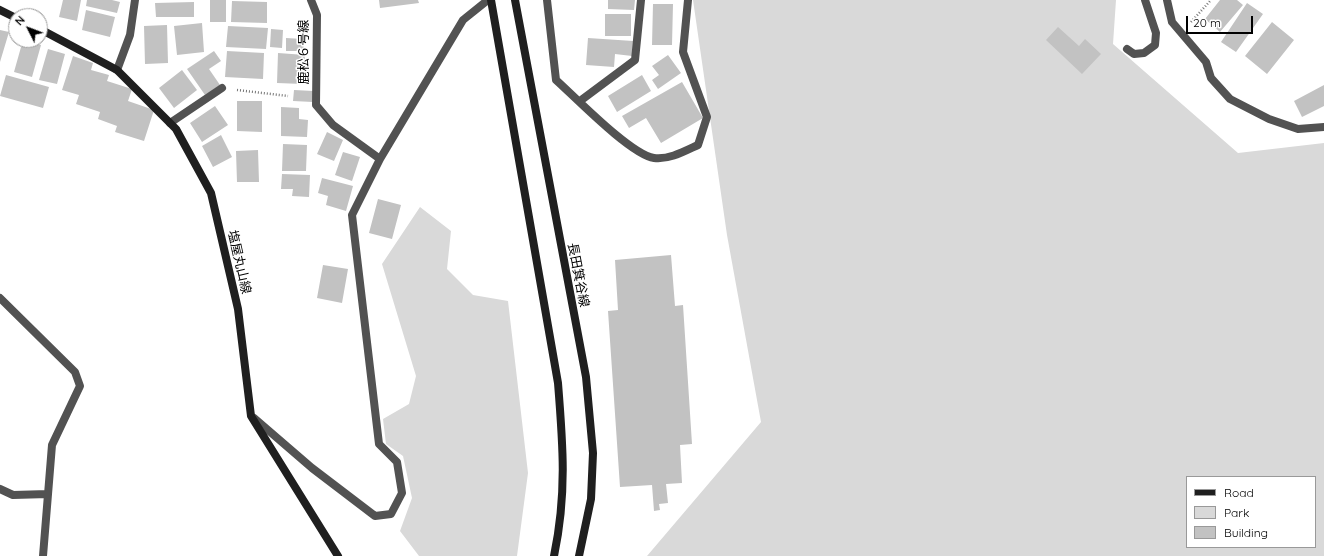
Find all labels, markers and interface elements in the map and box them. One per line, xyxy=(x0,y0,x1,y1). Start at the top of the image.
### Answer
north arrow xyxy=(8,8,48,48)
scale bar xyxy=(1188,8,1255,34)
text: N xyxy=(12,13,28,28)
text: 20 m xyxy=(1193,15,1221,30)
street label: 鹿松６号線 xyxy=(296,20,312,84)
street label: 塩屋丸山線 xyxy=(224,229,254,295)
street label: 長田箕谷線 xyxy=(564,242,592,308)
legend xyxy=(1186,476,1316,548)
text: Road xyxy=(1224,485,1254,500)
text: Park xyxy=(1224,505,1249,520)
text: Building xyxy=(1224,525,1268,540)

